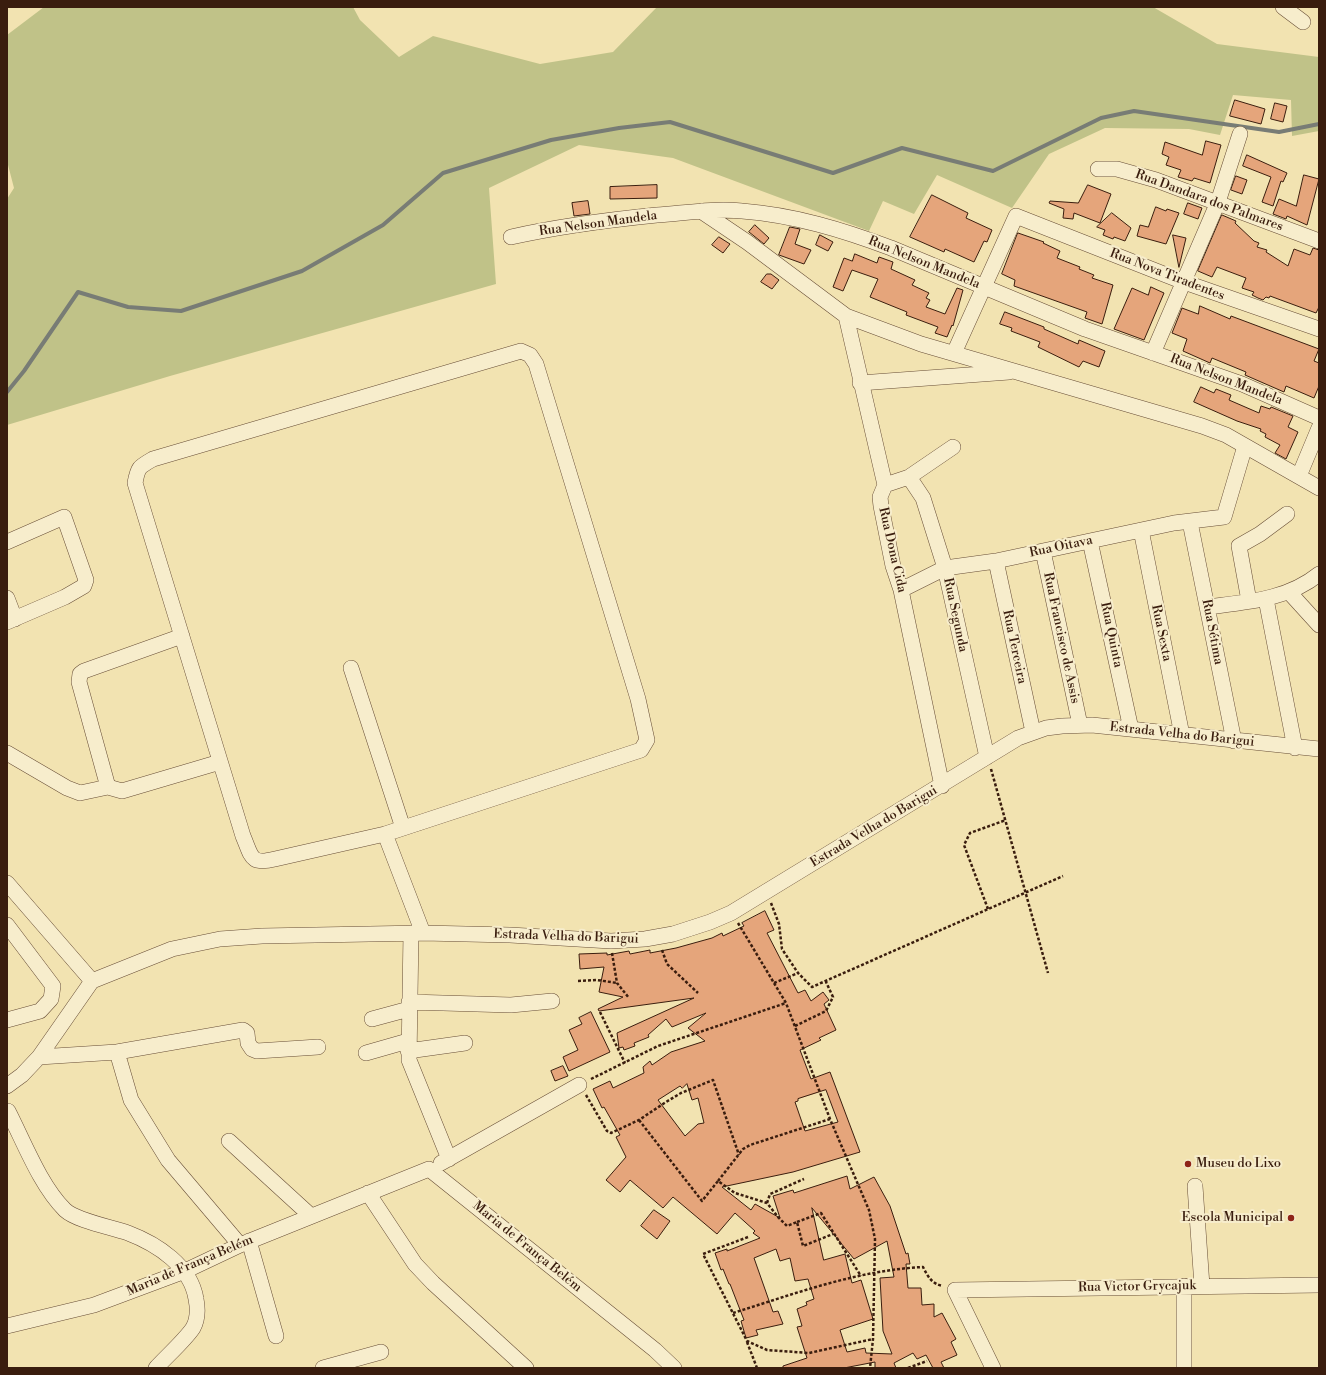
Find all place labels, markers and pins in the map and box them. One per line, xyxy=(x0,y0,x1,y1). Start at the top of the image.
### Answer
place label: Museu do Lixo xyxy=(1196,1156,1281,1172)
marker: Museu do Lixo xyxy=(1183,1159,1193,1169)
place label: Escola Municipal xyxy=(1182,1210,1283,1226)
marker: Escola Municipal xyxy=(1286,1213,1296,1223)

